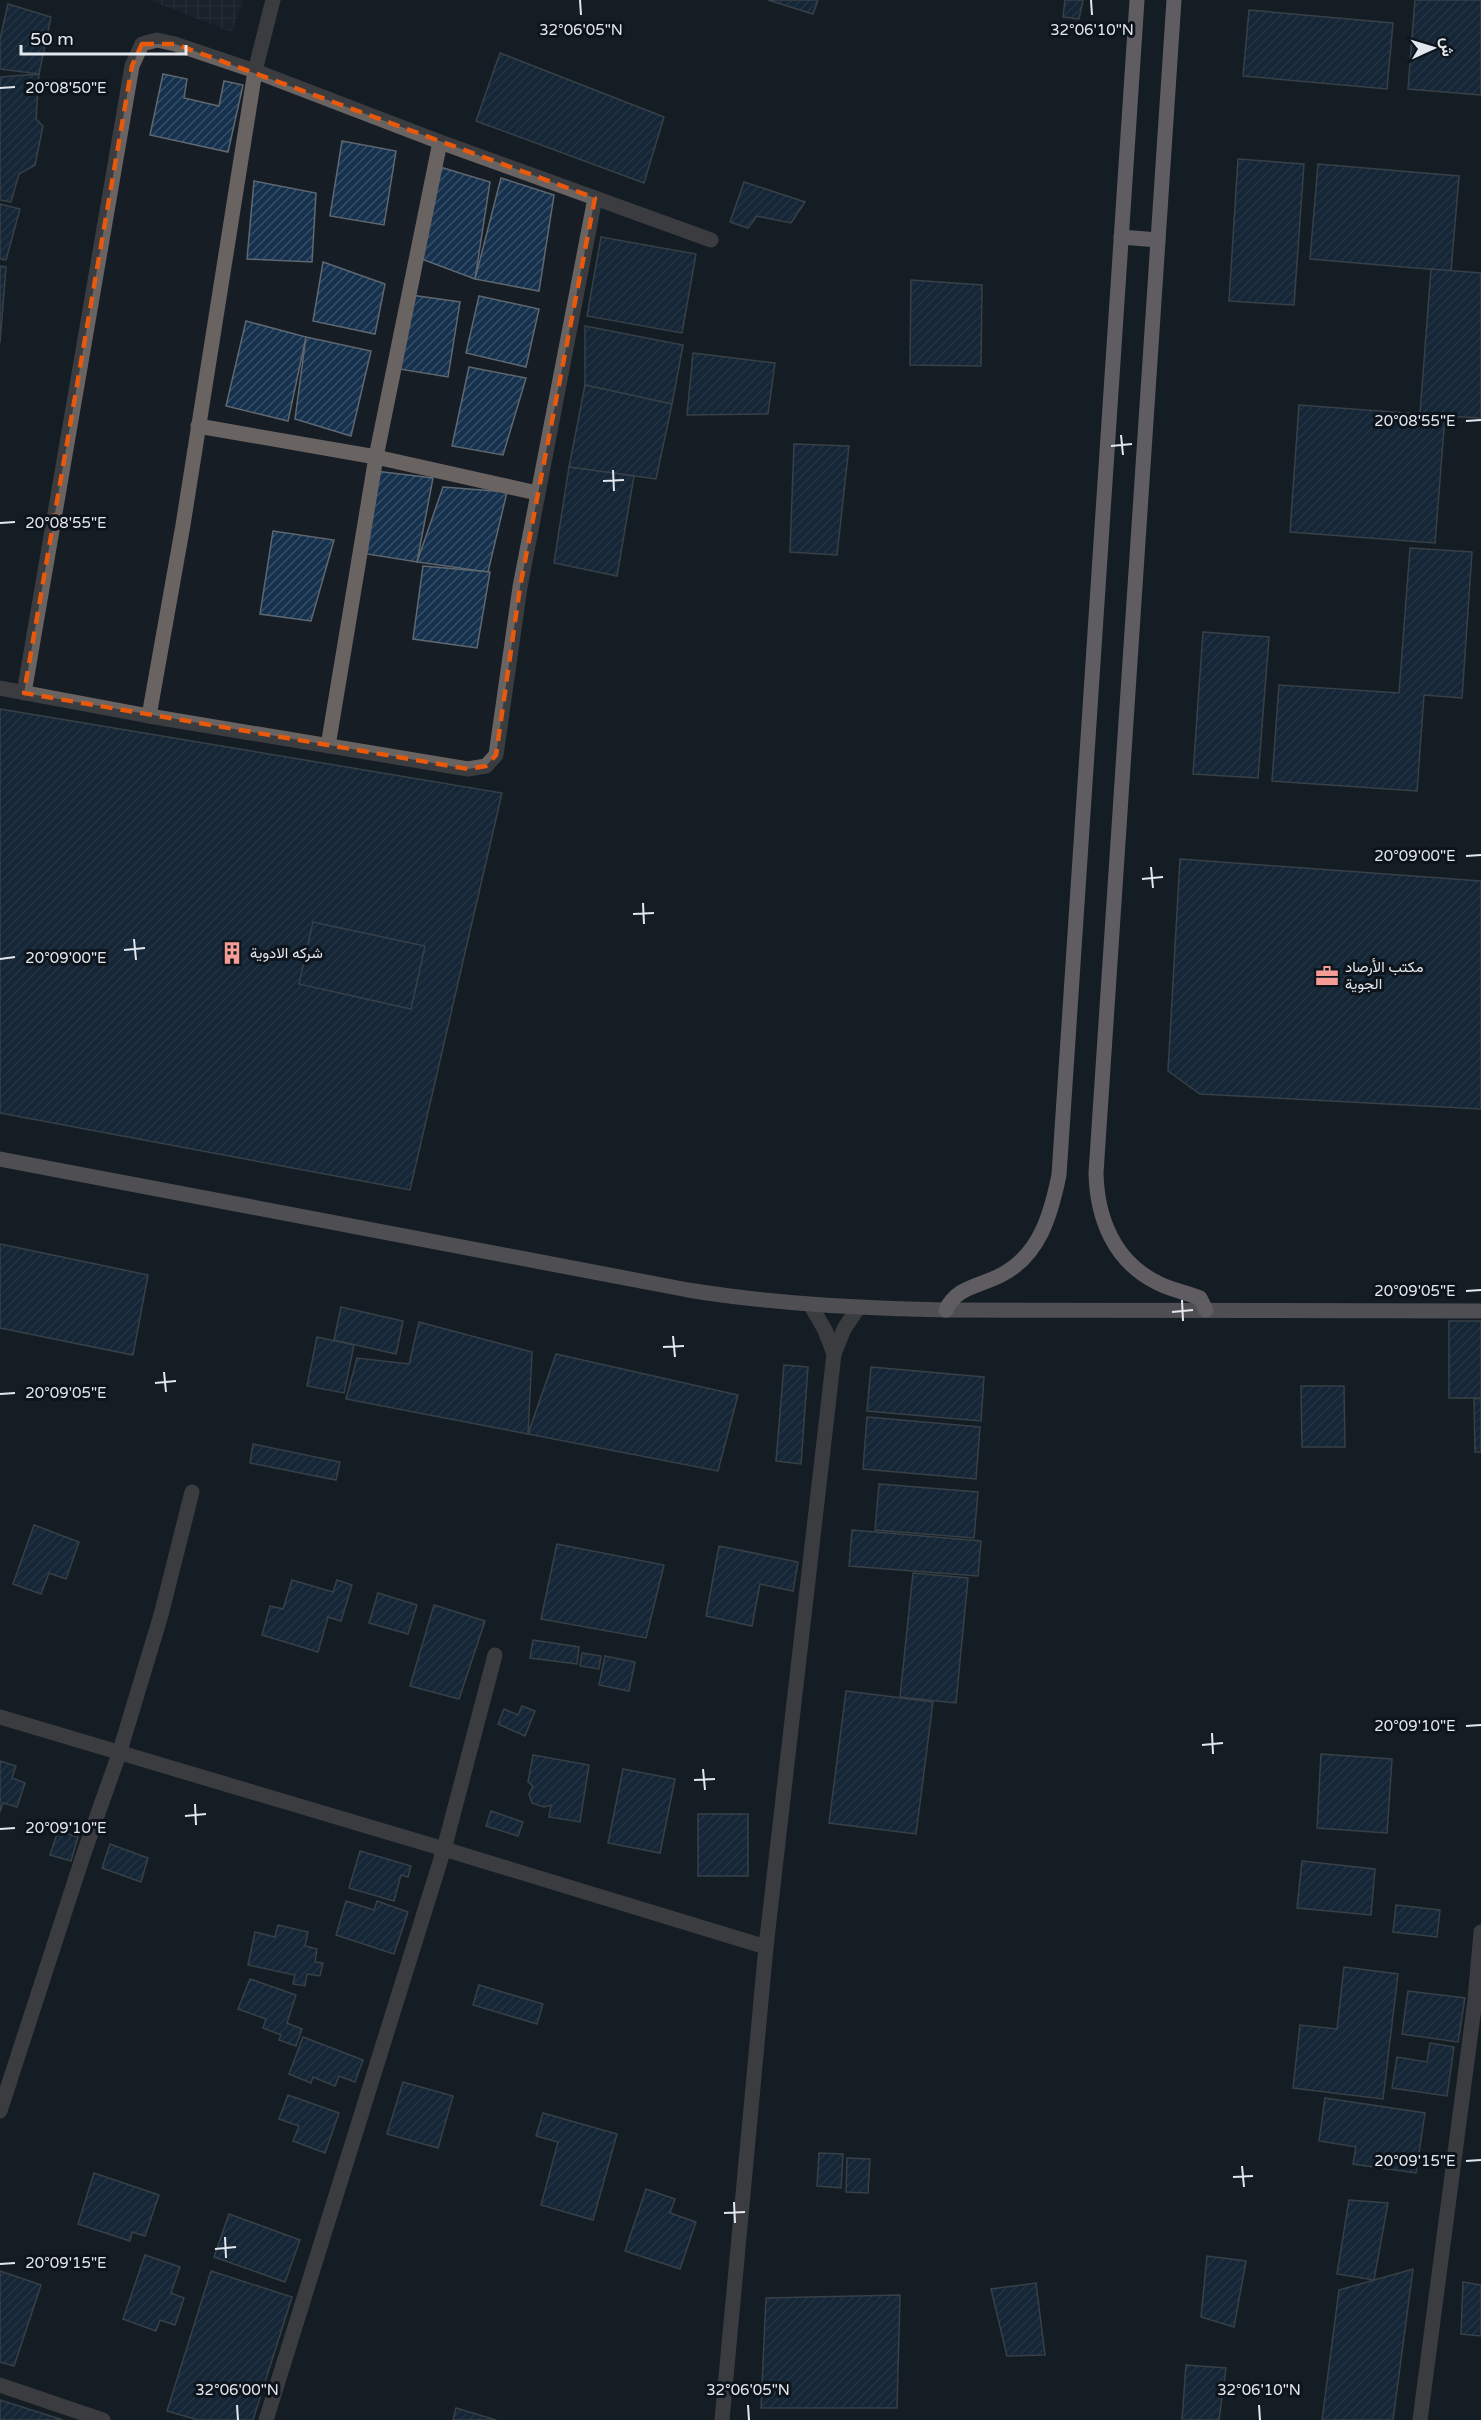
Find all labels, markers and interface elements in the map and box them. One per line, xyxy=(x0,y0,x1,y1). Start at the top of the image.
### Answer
scale bar xyxy=(21,18,186,56)
north arrow xyxy=(1403,18,1463,78)
text: 32°06'05"N xyxy=(539,21,623,39)
text: 32°06'10"N xyxy=(1050,21,1134,39)
text: 50 m xyxy=(30,28,74,50)
text: ش xyxy=(1436,37,1458,57)
text: 20°08'50"E xyxy=(25,79,107,97)
text: 20°08'55"E xyxy=(1374,412,1456,430)
text: 20°08'55"E xyxy=(25,514,107,532)
text: 20°09'00"E xyxy=(1374,847,1456,865)
building icon: شركه الادوية xyxy=(219,940,245,966)
place label: شركه الادوية xyxy=(250,944,323,962)
text: 20°09'00"E xyxy=(25,949,107,967)
place label: مكتب الأرصاد الجوية xyxy=(1345,958,1424,993)
office icon: مكتب الأرصاد الجوية xyxy=(1314,963,1340,989)
text: 20°09'05"E xyxy=(1374,1282,1456,1300)
text: 20°09'05"E xyxy=(25,1384,107,1402)
text: 20°09'10"E xyxy=(1374,1717,1456,1735)
text: 20°09'10"E xyxy=(25,1819,107,1837)
text: 20°09'15"E xyxy=(1374,2152,1456,2170)
text: 20°09'15"E xyxy=(25,2254,107,2272)
text: 32°06'00"N xyxy=(195,2381,279,2399)
text: 32°06'05"N xyxy=(706,2381,790,2399)
text: 32°06'10"N xyxy=(1217,2381,1301,2399)

